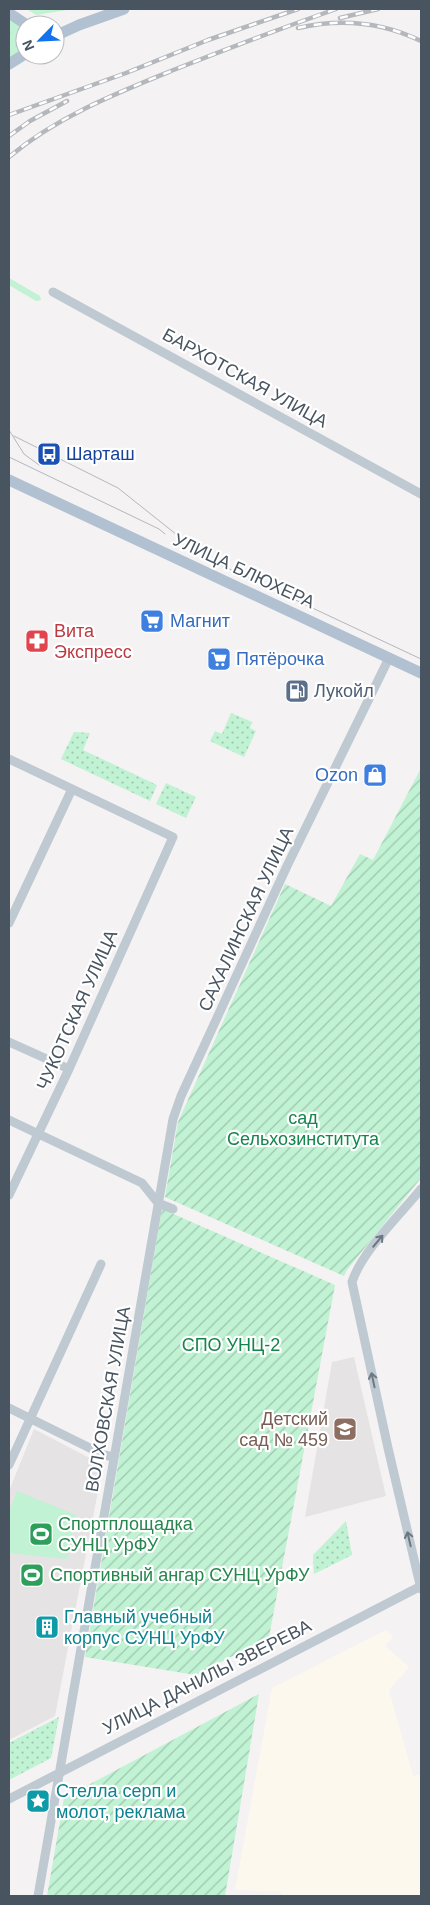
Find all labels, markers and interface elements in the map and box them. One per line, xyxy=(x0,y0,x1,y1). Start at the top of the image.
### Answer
north arrow xyxy=(15,15,65,65)
text: N xyxy=(19,37,37,53)
street label: БАРХОТСКАЯ УЛИЦА xyxy=(159,324,331,432)
bus stop icon: Шарташ xyxy=(36,441,62,467)
place label: Шарташ xyxy=(66,444,135,464)
street label: УЛИЦА БЛЮХЕРА xyxy=(170,529,318,613)
supermarket icon: Магнит xyxy=(139,608,165,634)
place label: Магнит xyxy=(170,611,230,631)
place label: Вита Экспресс xyxy=(54,621,132,662)
pharmacy icon: Вита Экспресс xyxy=(24,628,50,654)
supermarket icon: Пятёрочка xyxy=(206,646,232,672)
place label: Пятёрочка xyxy=(236,649,325,669)
fuel station icon: Лукойл xyxy=(284,678,310,704)
place label: Лукойл xyxy=(314,681,374,701)
shop icon: Ozon xyxy=(362,762,388,788)
place label: Ozon xyxy=(315,765,358,785)
street label: САХАЛИНСКАЯ УЛИЦА xyxy=(194,824,298,1014)
street label: ЧУКОТСКАЯ УЛИЦА xyxy=(33,927,121,1093)
park label: сад Сельхозинститута xyxy=(227,1108,380,1149)
one-way arrow xyxy=(372,1235,383,1248)
street label: ВОЛХОВСКАЯ УЛИЦА xyxy=(82,1305,134,1493)
park label: СПО УНЦ-2 xyxy=(182,1335,280,1355)
one-way arrow xyxy=(368,1373,377,1389)
place label: Детский сад № 459 xyxy=(239,1409,328,1450)
school or university icon: Детский сад № 459 xyxy=(332,1416,358,1442)
place label: Спортплощадка СУНЦ УрФУ xyxy=(58,1514,194,1555)
sports icon: Спортплощадка СУНЦ УрФУ xyxy=(28,1521,54,1547)
one-way arrow xyxy=(404,1531,413,1547)
sports icon: Спортивный ангар СУНЦ УрФУ xyxy=(19,1562,45,1588)
place label: Спортивный ангар СУНЦ УрФУ xyxy=(50,1565,310,1585)
place label: Главный учебный корпус СУНЦ УрФУ xyxy=(64,1607,225,1648)
building icon: Главный учебный корпус СУНЦ УрФУ xyxy=(34,1614,60,1640)
street label: УЛИЦА ДАНИЛЫ ЗВЕРЕВА xyxy=(100,1616,314,1738)
place label: Стелла серп и молот, реклама xyxy=(56,1781,187,1822)
place icon: Стелла серп и молот, реклама xyxy=(25,1788,51,1814)

